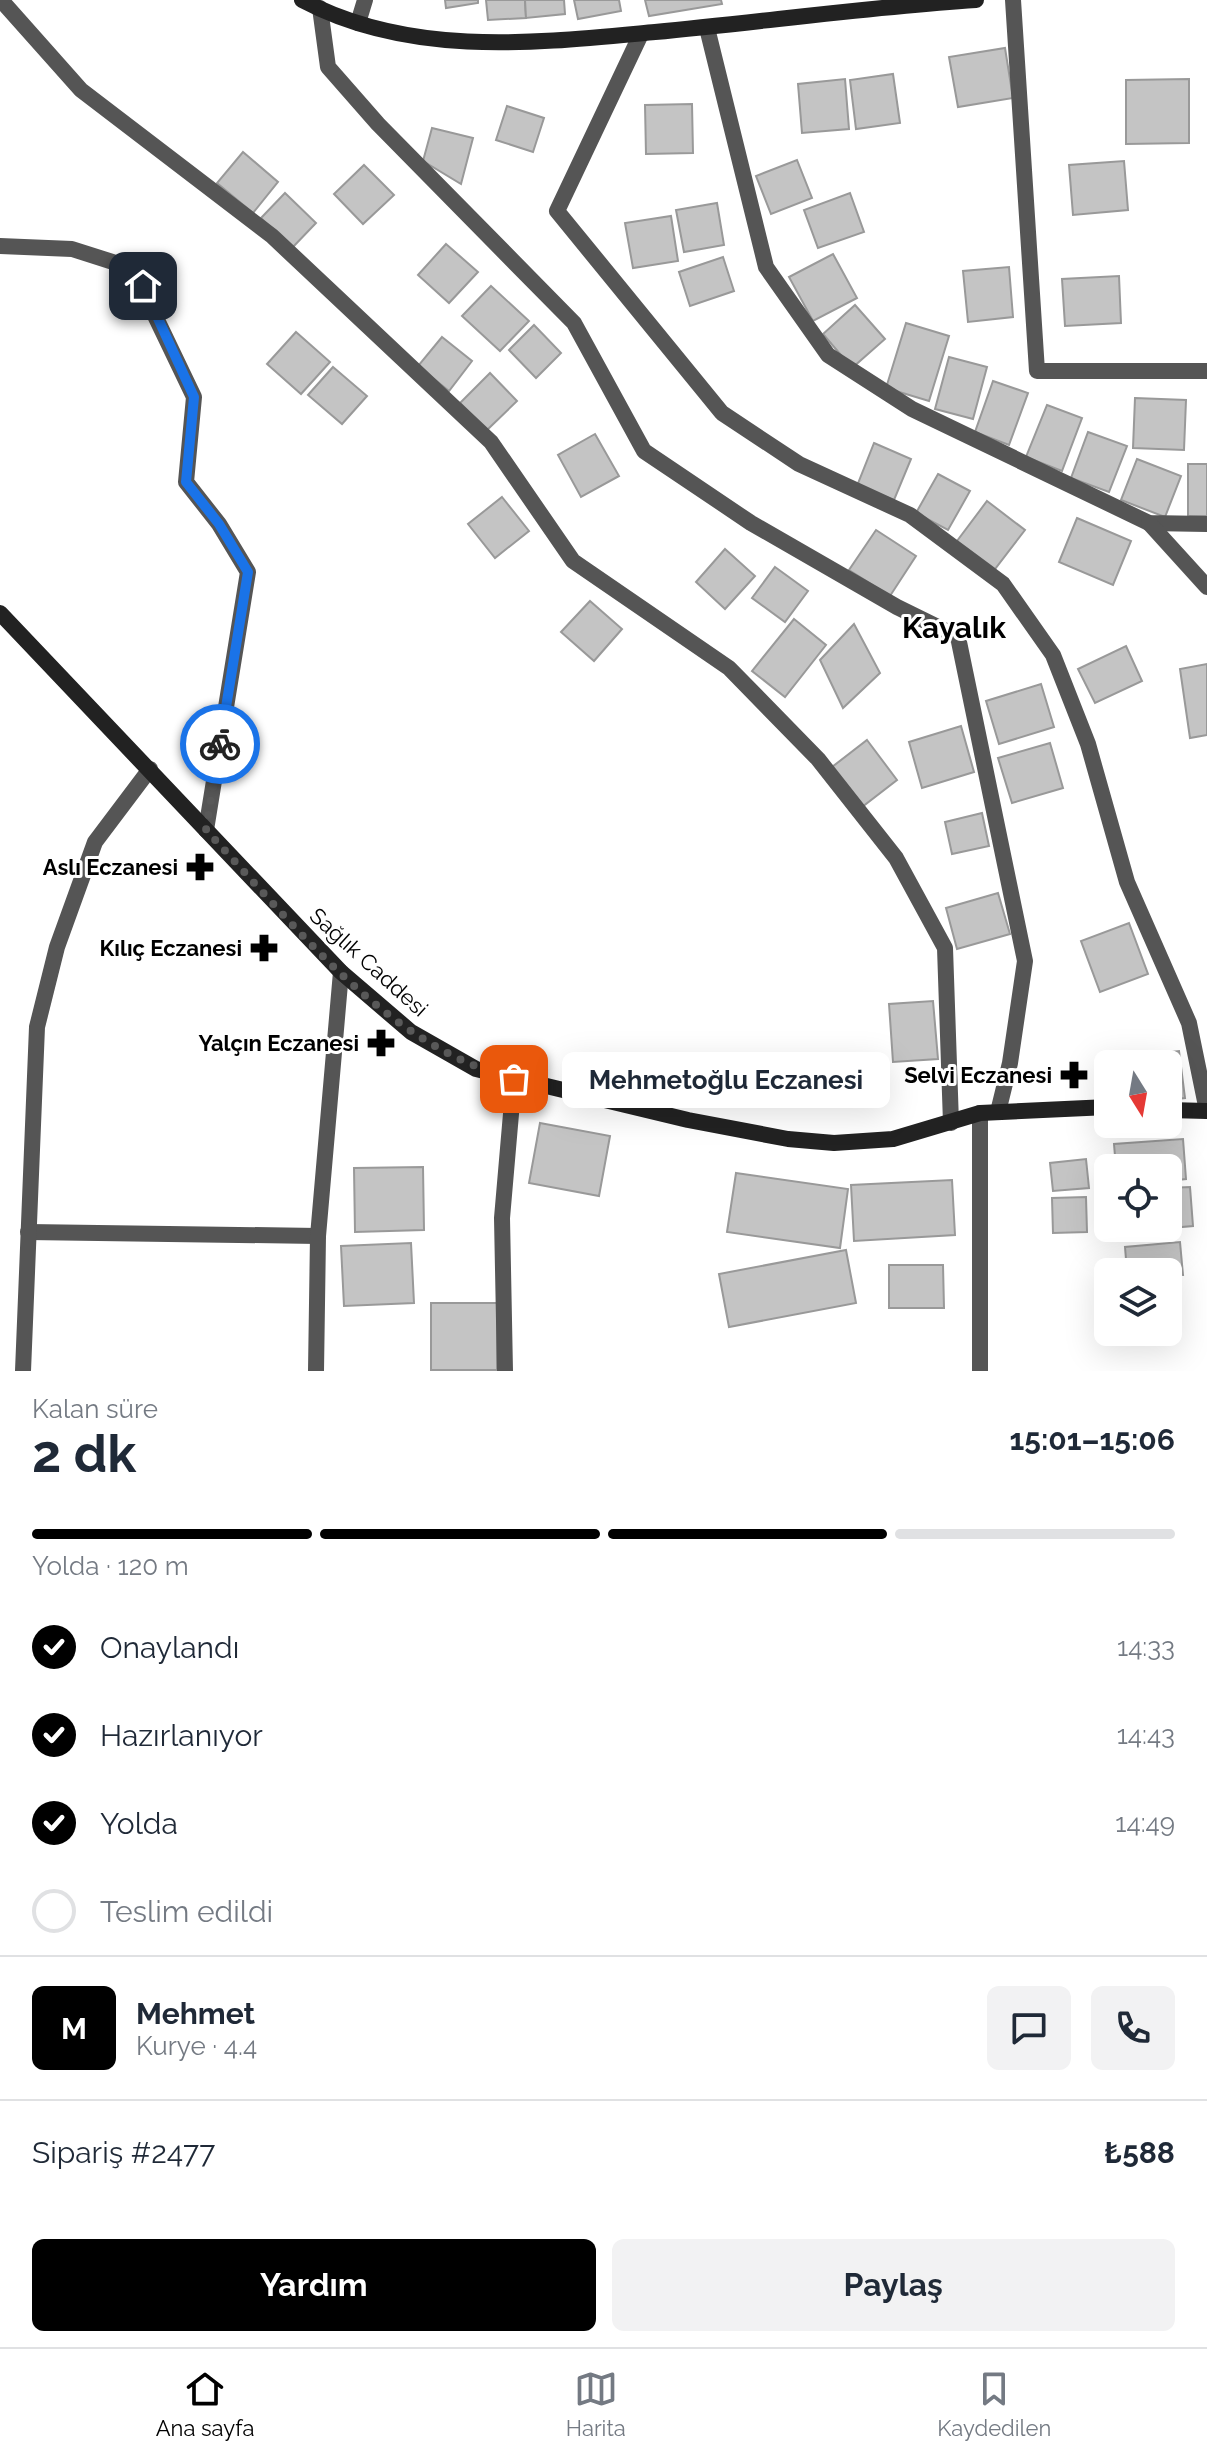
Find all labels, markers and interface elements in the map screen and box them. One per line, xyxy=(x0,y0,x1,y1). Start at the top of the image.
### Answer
pin xyxy=(109,252,177,320)
icon: home xyxy=(121,264,165,308)
district label: Kayalık xyxy=(902,610,1006,645)
courier xyxy=(180,704,260,784)
icon: bike xyxy=(198,722,242,766)
pharmacy icon: Aslı Eczanesi xyxy=(185,852,215,882)
place label: Aslı Eczanesi xyxy=(43,854,178,880)
street label: Sağlık Caddesi xyxy=(305,902,433,1022)
pharmacy icon: Kılıç Eczanesi xyxy=(249,933,279,963)
place label: Kılıç Eczanesi xyxy=(100,935,242,961)
pharmacy icon: Yalçın Eczanesi xyxy=(366,1028,396,1058)
place label: Yalçın Eczanesi xyxy=(198,1030,359,1056)
pin xyxy=(480,1045,548,1113)
north arrow xyxy=(1094,1050,1182,1138)
map controls xyxy=(1094,1050,1182,1346)
callout: Mehmetoğlu Eczanesi xyxy=(562,1051,890,1107)
icon: bag xyxy=(492,1057,536,1101)
pharmacy icon: Selvi Eczanesi xyxy=(1059,1060,1089,1090)
place label: Selvi Eczanesi xyxy=(904,1062,1052,1088)
text: Mehmetoğlu Eczanesi xyxy=(589,1065,863,1095)
button: locate xyxy=(1094,1154,1182,1242)
button: layers xyxy=(1094,1258,1182,1346)
text: Kalan süre xyxy=(32,1394,158,1424)
text: 15:01–15:06 xyxy=(1010,1422,1175,1457)
text: 2 dk xyxy=(32,1423,136,1484)
text: Yolda · 120 m xyxy=(32,1551,189,1581)
icon: check xyxy=(32,1625,76,1669)
text: Onaylandı xyxy=(100,1630,239,1665)
text: 14:33 xyxy=(1117,1632,1175,1662)
icon: check xyxy=(32,1713,76,1757)
text: Hazırlanıyor xyxy=(100,1718,263,1753)
text: 14:43 xyxy=(1117,1720,1175,1750)
icon: check xyxy=(32,1801,76,1845)
text: Yolda xyxy=(100,1806,178,1841)
text: 14:49 xyxy=(1115,1808,1175,1838)
text: Teslim edildi xyxy=(100,1894,273,1929)
button: chat xyxy=(987,1986,1071,2070)
button: phone xyxy=(1091,1986,1175,2070)
text: Mehmet xyxy=(136,1996,255,2031)
text: M xyxy=(61,2011,87,2046)
text: Kurye · 4.4 xyxy=(136,2031,257,2061)
text: Sipariş #2477 xyxy=(32,2135,215,2170)
text: ₺588 xyxy=(1104,2135,1175,2170)
button: Yardım xyxy=(32,2239,596,2331)
button: Paylaş xyxy=(612,2239,1175,2331)
tab: Ana sayfa xyxy=(156,2367,254,2441)
tab: Harita xyxy=(566,2367,626,2441)
tab: Kaydedilen xyxy=(937,2367,1051,2441)

